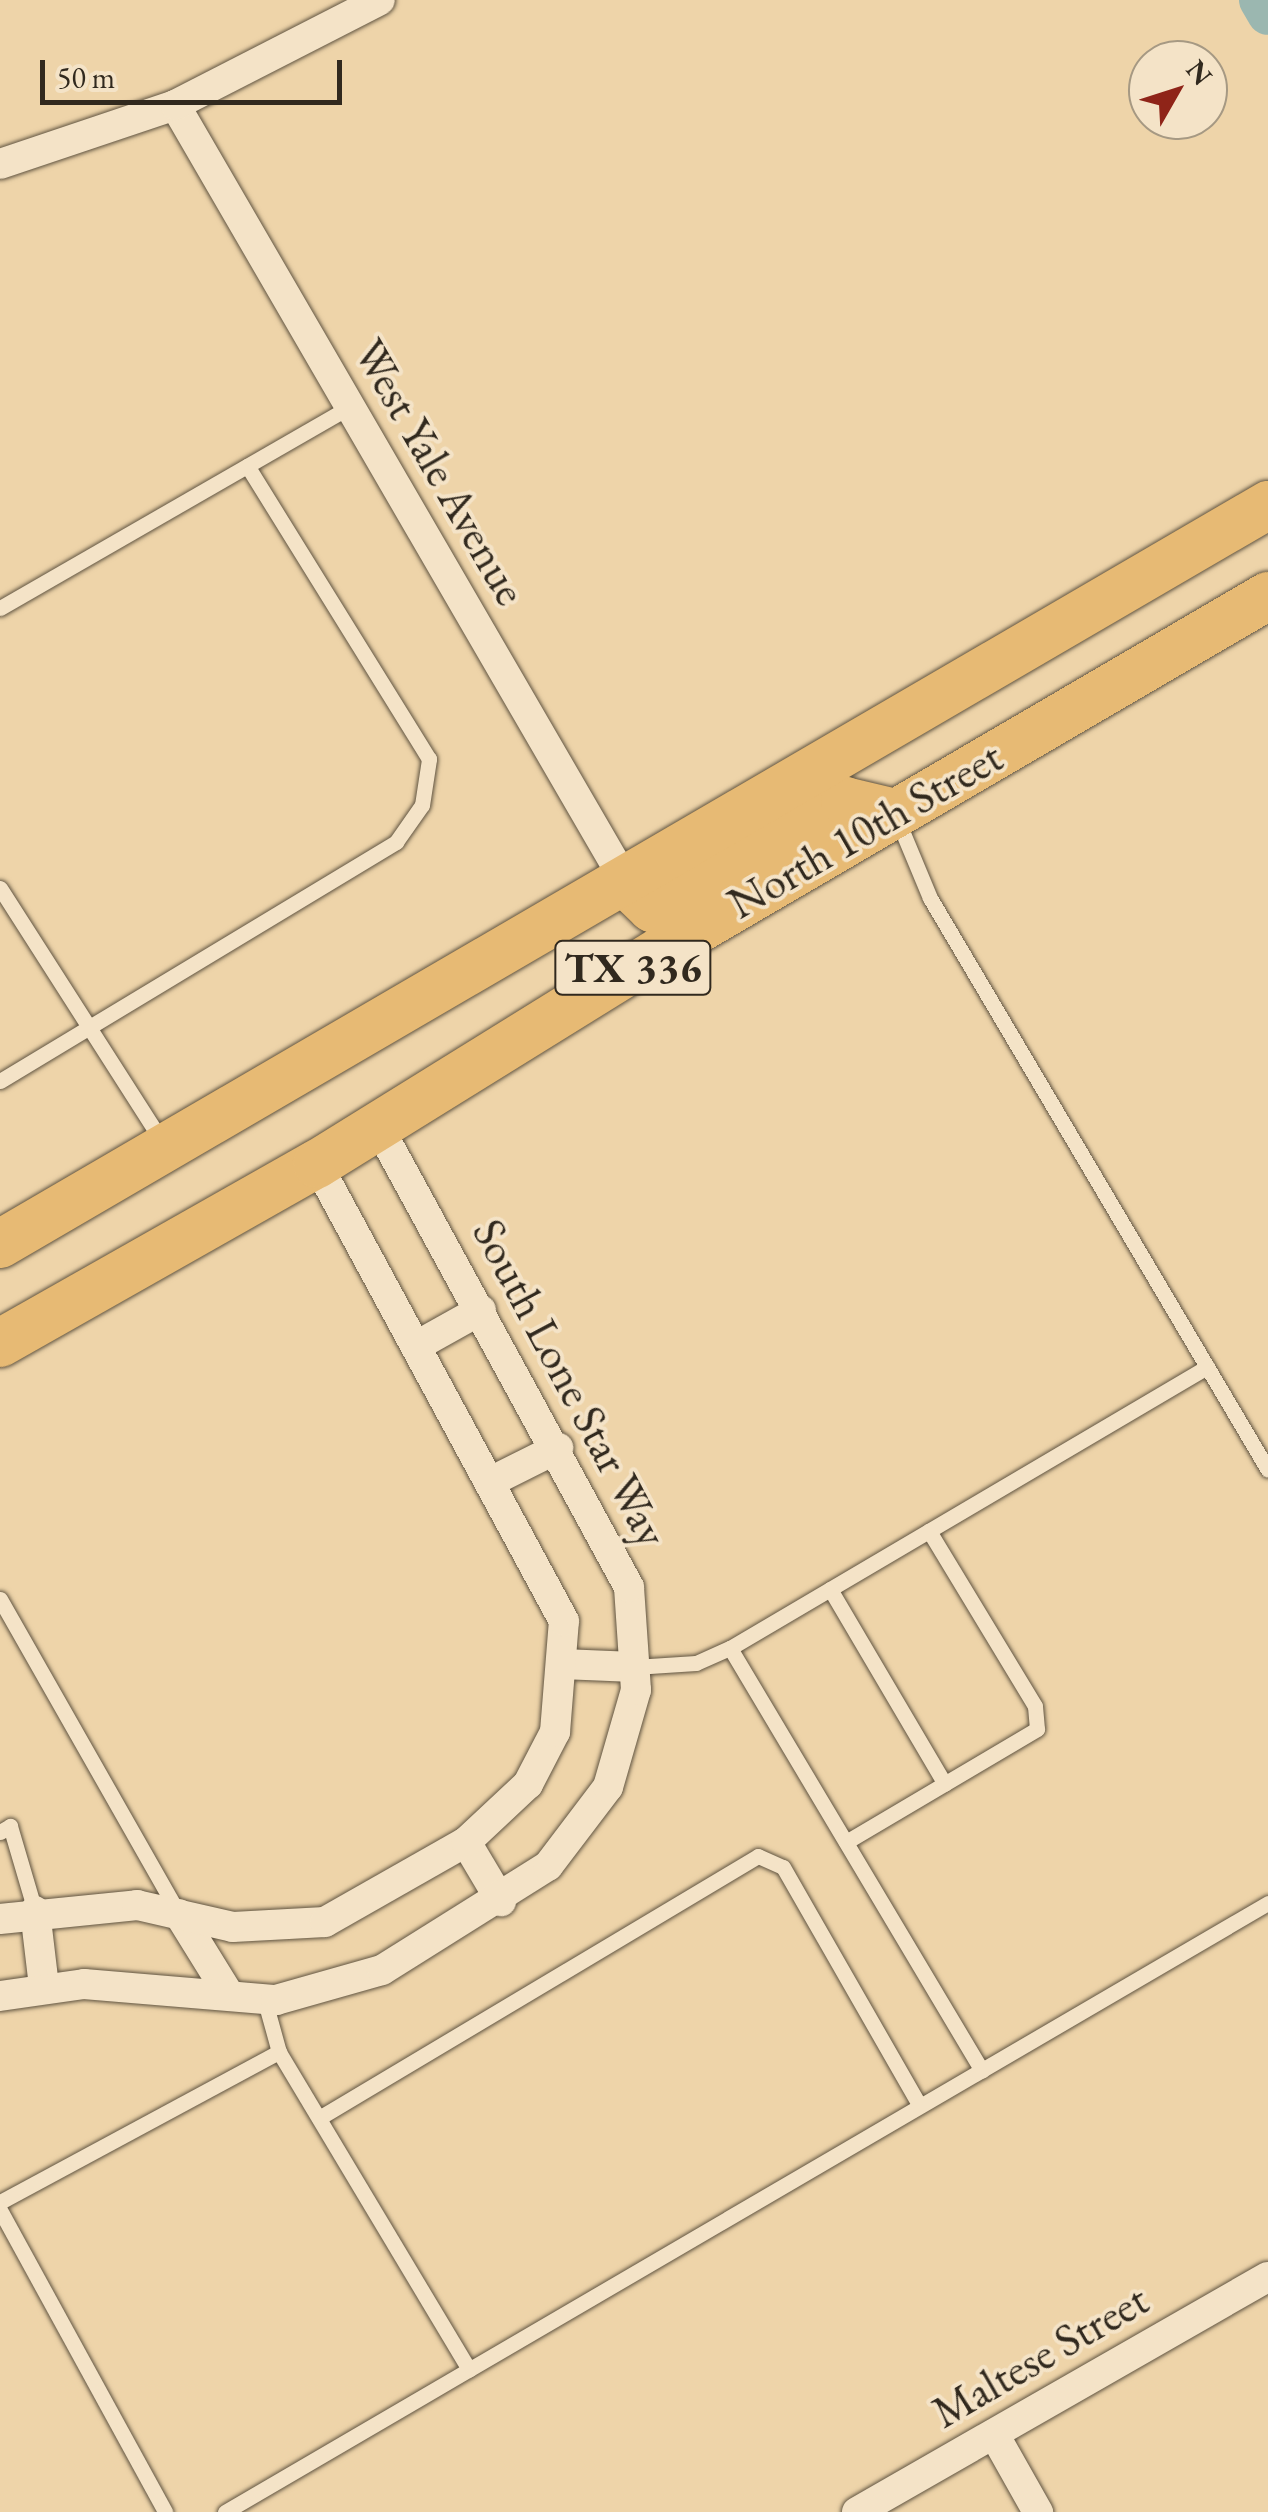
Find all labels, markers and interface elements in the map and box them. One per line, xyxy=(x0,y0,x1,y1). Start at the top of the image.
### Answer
scale bar xyxy=(45,40,348,102)
north arrow xyxy=(1128,40,1228,140)
text: N xyxy=(1179,52,1221,93)
text: 50 m xyxy=(57,58,115,97)
street label: West Yale Avenue xyxy=(342,330,538,614)
street label: North 10th Street xyxy=(718,730,1012,930)
road number: TX 336 xyxy=(553,931,713,1005)
street label: South Lone Star Way xyxy=(461,1210,679,1556)
street label: Maltese Street xyxy=(923,2273,1157,2439)

